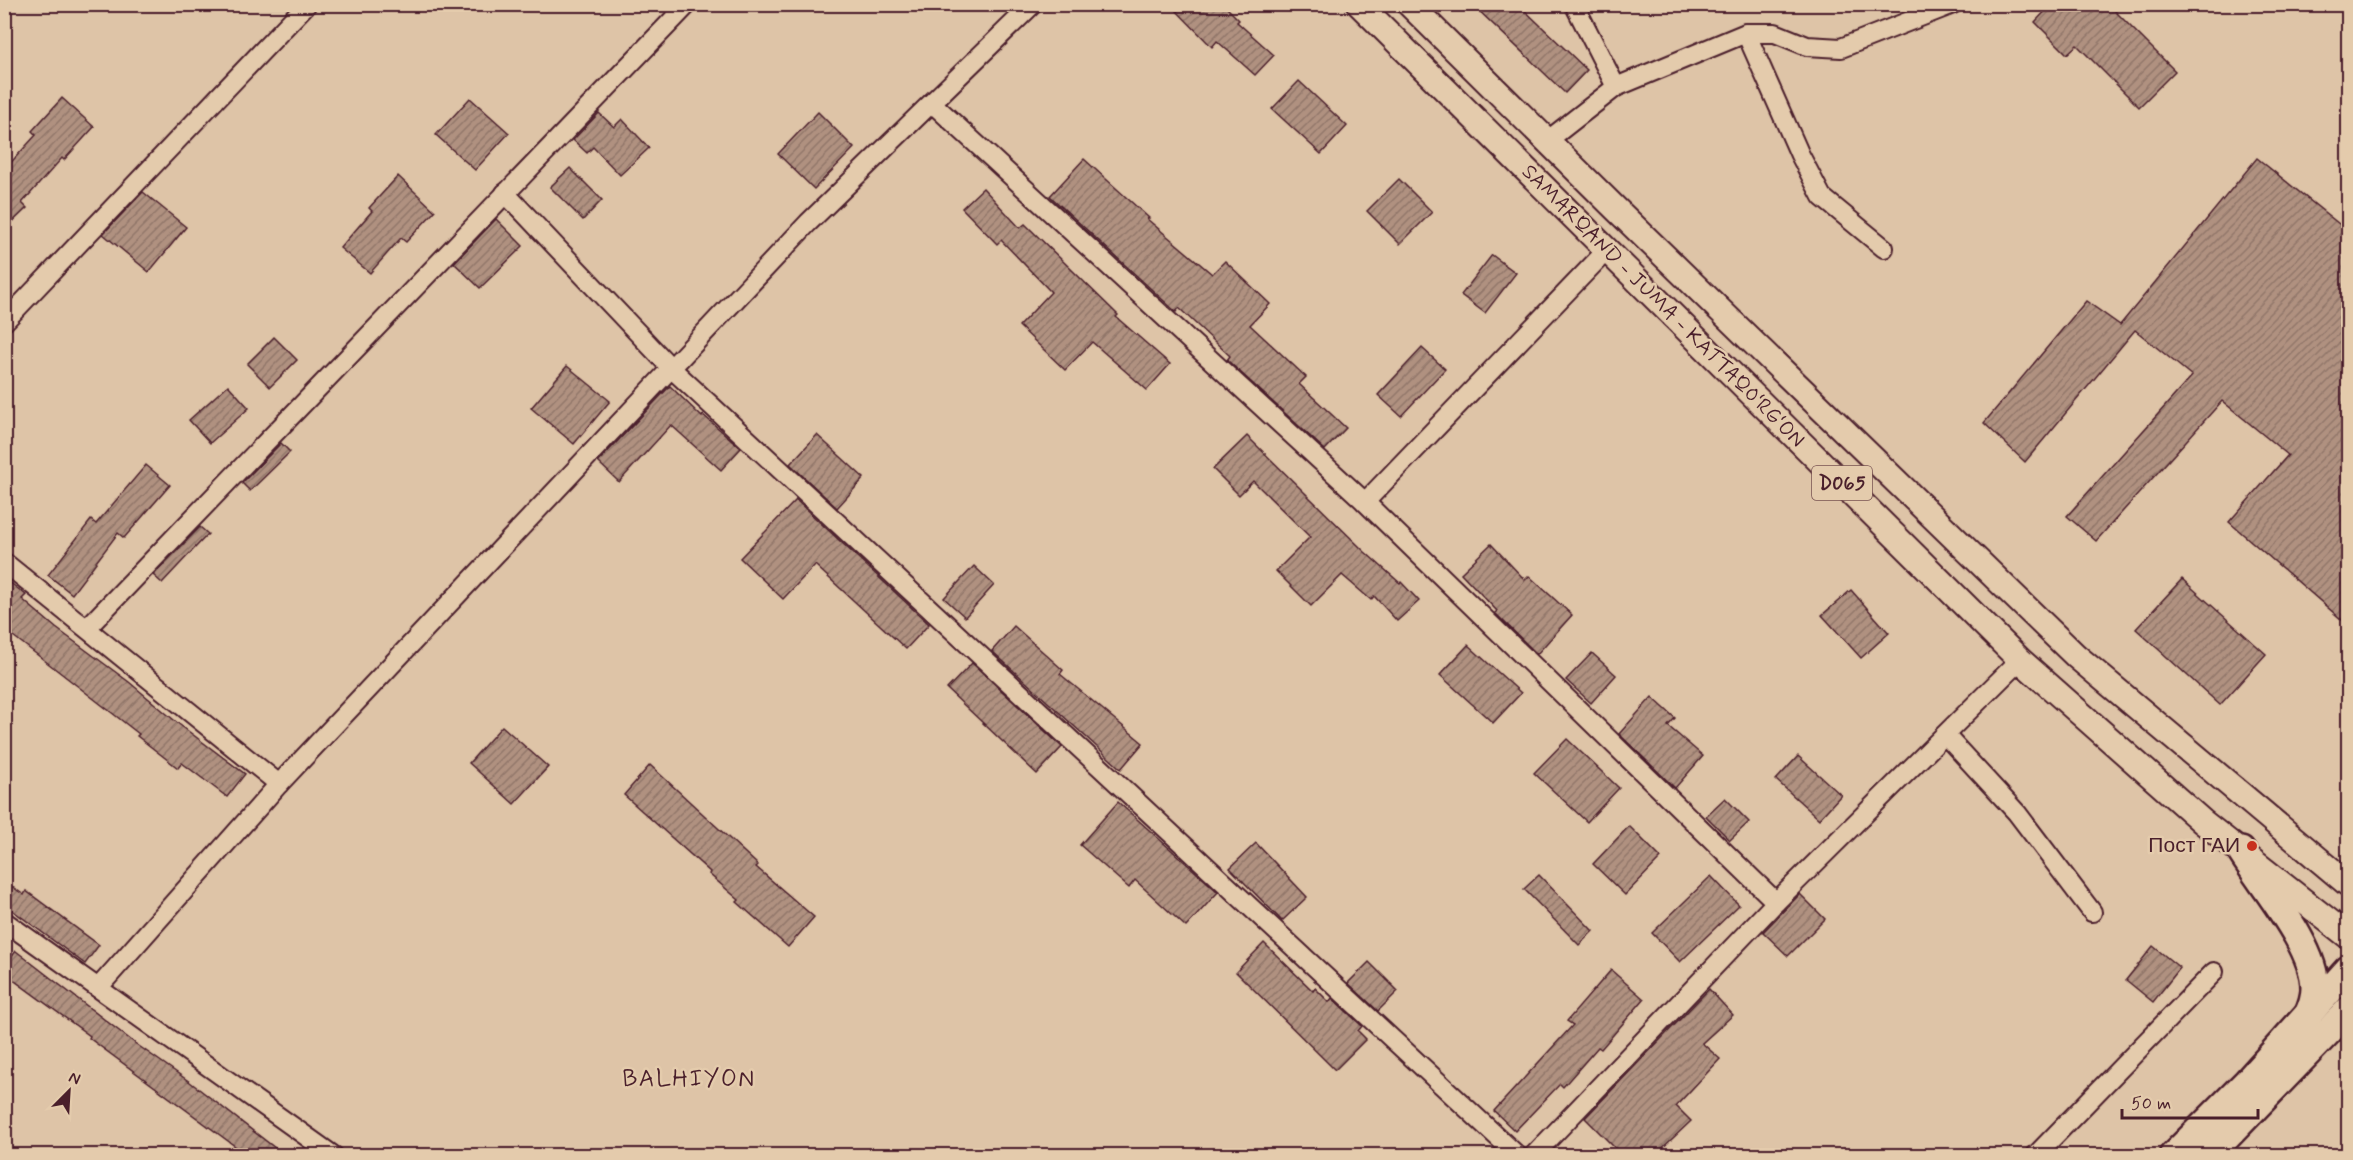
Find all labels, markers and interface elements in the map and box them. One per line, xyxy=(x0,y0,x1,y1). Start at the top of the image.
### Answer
street label: SAMARQAND - JUMA - KATTAQO‘RG‘ON xyxy=(1515,158,1811,454)
road number: D065 xyxy=(1812,466,1872,500)
place label: Пост ГАИ xyxy=(2148,832,2240,860)
marker: Пост ГАИ xyxy=(2245,839,2259,853)
north arrow xyxy=(39,1061,99,1121)
district label: BALHIYON xyxy=(622,1064,756,1095)
text: N xyxy=(65,1067,84,1090)
scale bar xyxy=(2122,1082,2258,1120)
text: 50 m xyxy=(2131,1092,2171,1116)

